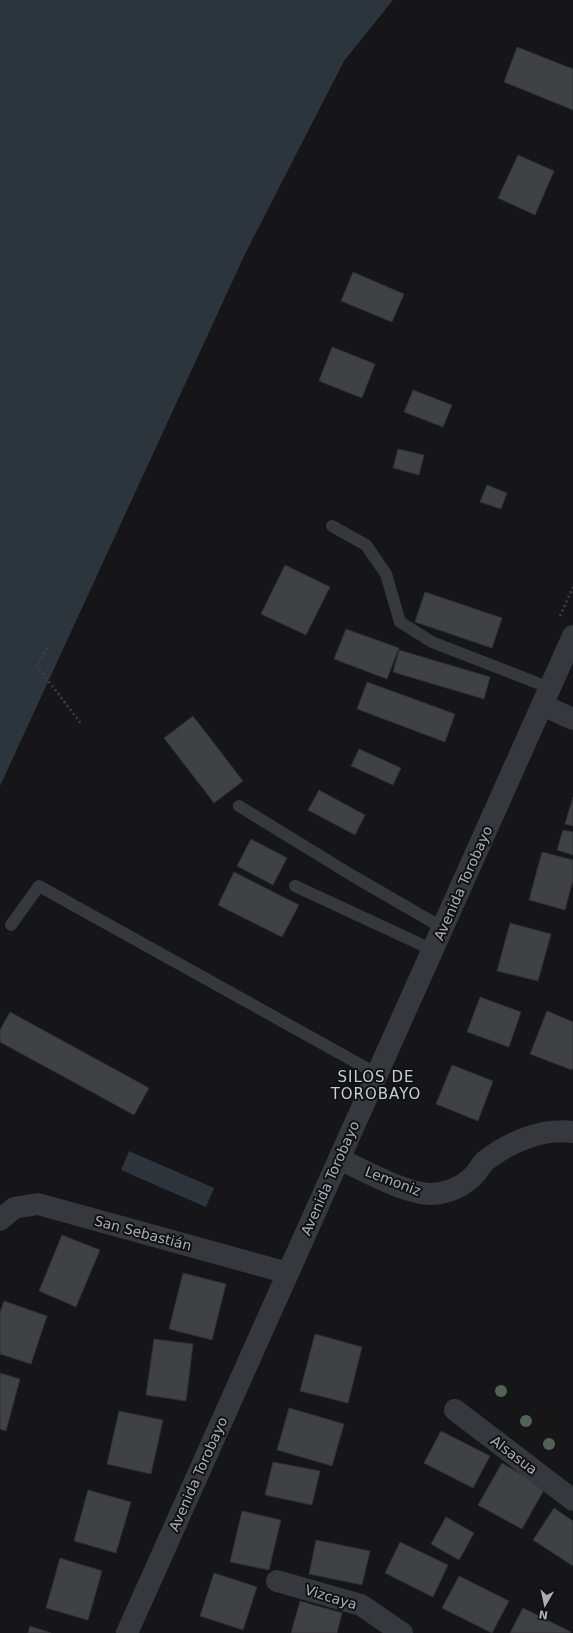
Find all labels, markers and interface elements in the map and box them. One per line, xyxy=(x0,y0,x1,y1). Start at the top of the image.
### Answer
street label: Avenida Torobayo xyxy=(431,823,495,943)
district label: SILOS DE TOROBAYO xyxy=(330,1068,421,1103)
street label: Avenida Torobayo xyxy=(298,1118,362,1238)
street label: Lemoniz xyxy=(363,1163,423,1199)
street label: San Sebastián xyxy=(93,1212,193,1254)
street label: Avenida Torobayo xyxy=(166,1414,230,1534)
street label: Alsasua xyxy=(488,1432,540,1478)
street label: Vizcaya xyxy=(303,1582,359,1612)
north arrow xyxy=(525,1585,565,1625)
text: N xyxy=(538,1607,549,1622)

